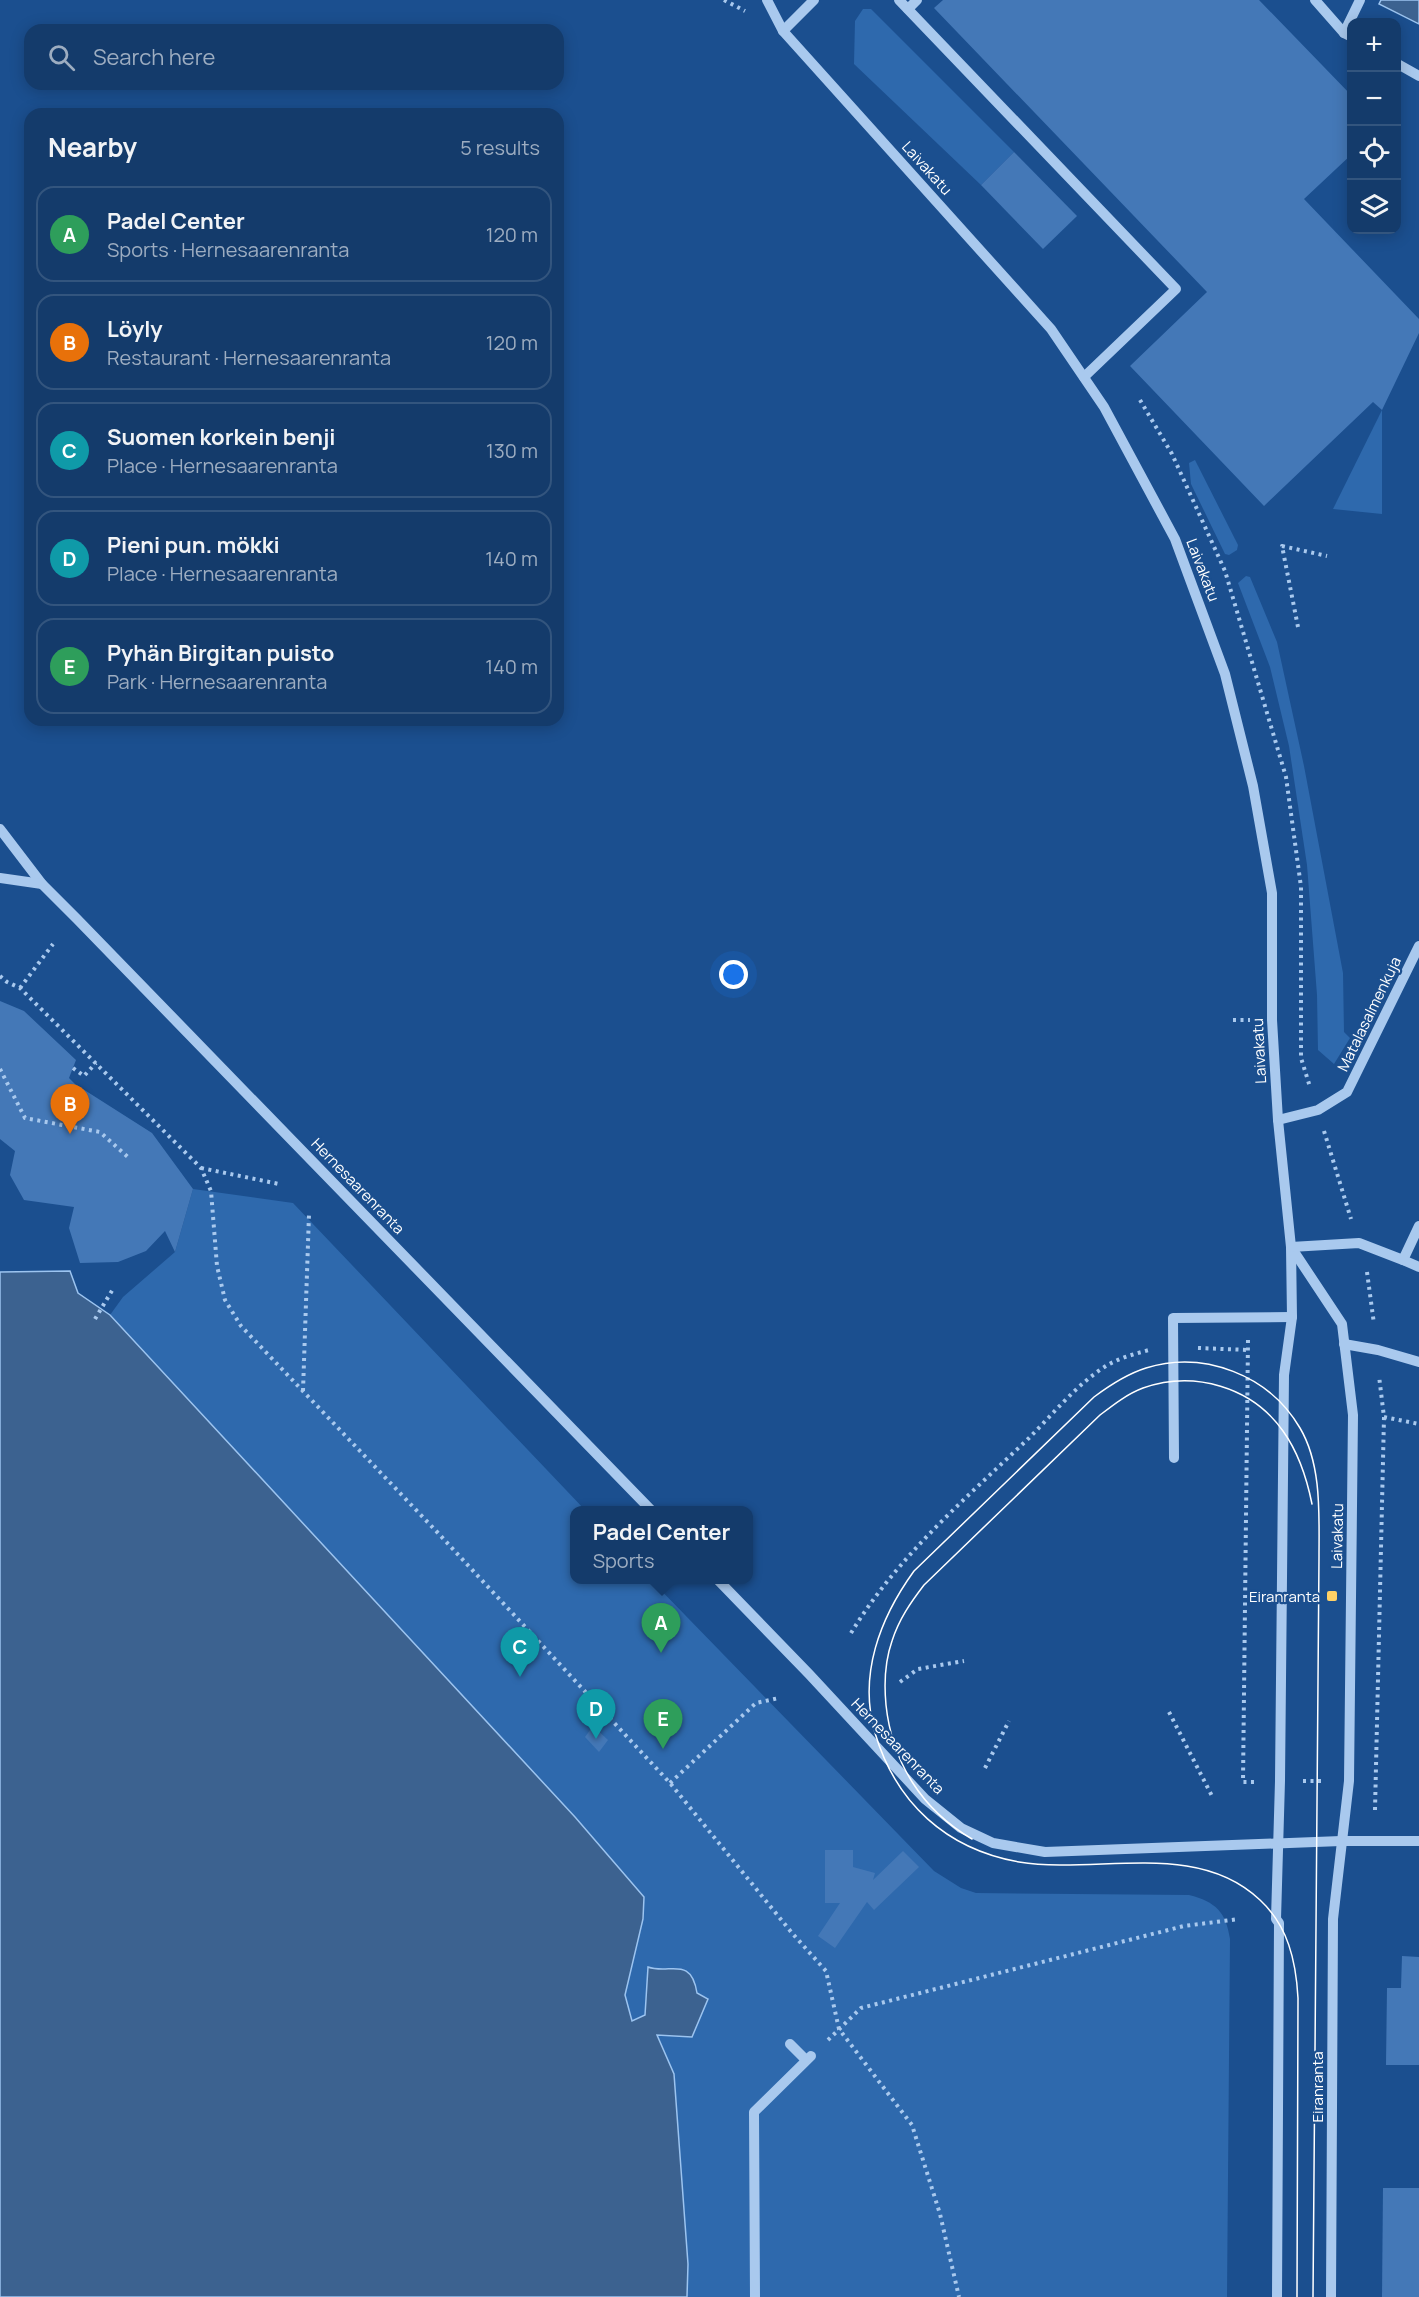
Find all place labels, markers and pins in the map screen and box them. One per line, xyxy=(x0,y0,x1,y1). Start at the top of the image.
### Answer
pin: B xyxy=(50,1084,90,1134)
place label: Eiranranta xyxy=(1249,1586,1320,1607)
marker: Eiranranta xyxy=(1325,1589,1339,1603)
pin: A xyxy=(642,1604,680,1653)
pin: C xyxy=(500,1628,540,1677)
pin: D xyxy=(576,1690,616,1739)
pin: E xyxy=(644,1700,682,1749)

